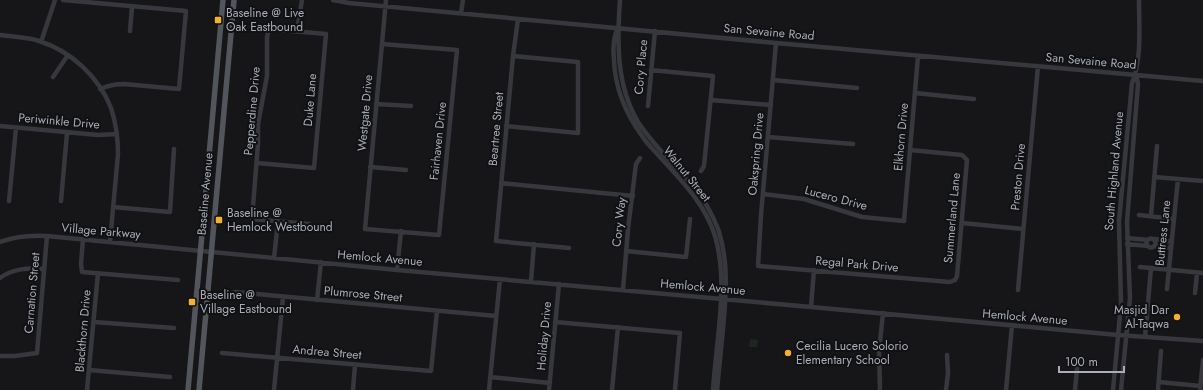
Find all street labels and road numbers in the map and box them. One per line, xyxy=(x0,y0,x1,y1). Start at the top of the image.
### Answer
street label: San Sevaine Road xyxy=(723,19,815,45)
street label: Cory Place xyxy=(630,39,652,95)
street label: San Sevaine Road xyxy=(1045,48,1137,74)
street label: Pepperdine Drive xyxy=(239,66,265,156)
street label: Duke Lane xyxy=(299,73,321,127)
street label: Westgate Drive xyxy=(353,74,377,152)
street label: Beartree Street xyxy=(484,91,508,167)
street label: Fairhaven Drive xyxy=(425,101,451,181)
street label: Elkhorn Drive xyxy=(889,102,913,172)
street label: Periwinkle Drive xyxy=(18,108,100,134)
street label: South Highland Avenue xyxy=(1100,111,1128,231)
street label: Oakspring Drive xyxy=(743,112,769,196)
street label: Walnut Street xyxy=(659,142,715,206)
street label: Preston Drive xyxy=(1006,143,1030,211)
street label: Baseline Avenue xyxy=(192,152,218,236)
street label: Summerland Lane xyxy=(939,172,965,264)
street label: Lucero Drive xyxy=(803,181,869,215)
street label: Cory Way xyxy=(607,196,631,248)
street label: Buttress Lane xyxy=(1151,199,1175,267)
street label: Village Parkway xyxy=(61,219,142,244)
street label: Hemlock Avenue xyxy=(337,245,423,271)
street label: Regal Park Drive xyxy=(815,251,899,277)
street label: Carnation Street xyxy=(19,252,45,334)
street label: Hemlock Avenue xyxy=(660,274,746,300)
street label: Plumrose Street xyxy=(323,282,403,306)
street label: Blackthorn Drive xyxy=(70,289,96,373)
street label: Holiday Drive xyxy=(532,301,556,371)
street label: Hemlock Avenue xyxy=(982,304,1068,330)
street label: Andrea Street xyxy=(292,340,362,364)

